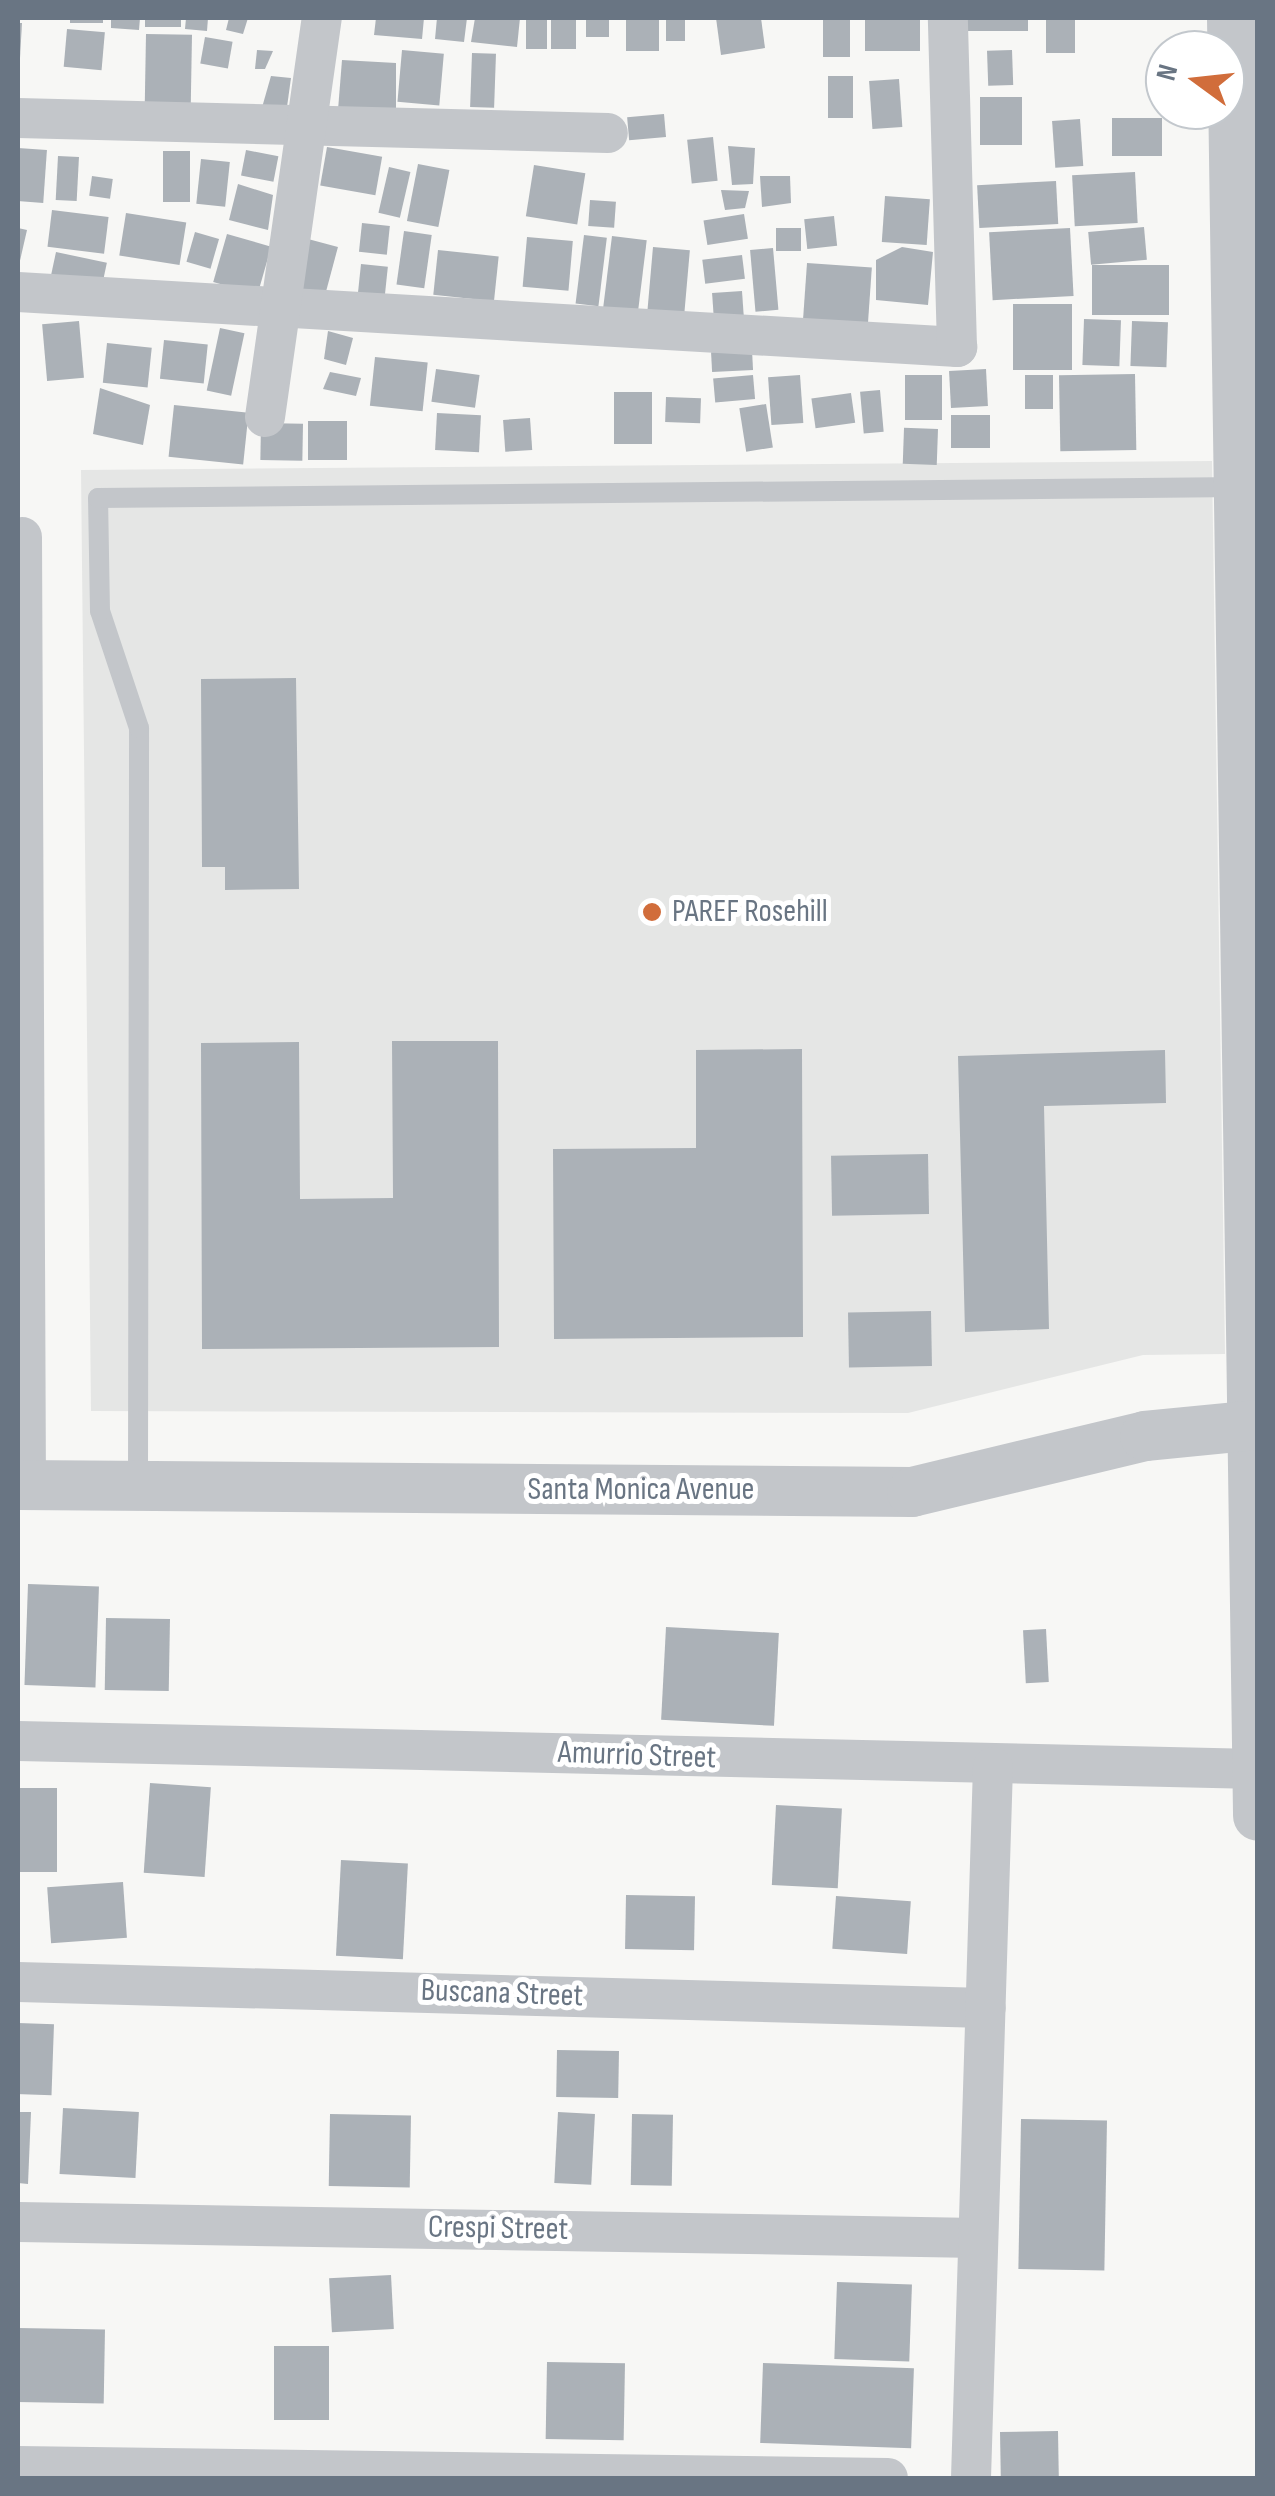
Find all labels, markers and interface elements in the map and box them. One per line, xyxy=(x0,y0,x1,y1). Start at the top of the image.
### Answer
north arrow xyxy=(1145,30,1245,130)
text: N xyxy=(1150,61,1185,84)
place label: PAREF Rosehill xyxy=(672,893,828,931)
marker: PAREF Rosehill xyxy=(641,901,663,923)
street label: Santa Monica Avenue xyxy=(528,1471,754,1509)
street label: Amurrio Street xyxy=(557,1734,717,1778)
street label: Buscana Street xyxy=(420,1972,584,2016)
street label: Crespi Street xyxy=(428,2209,568,2249)

